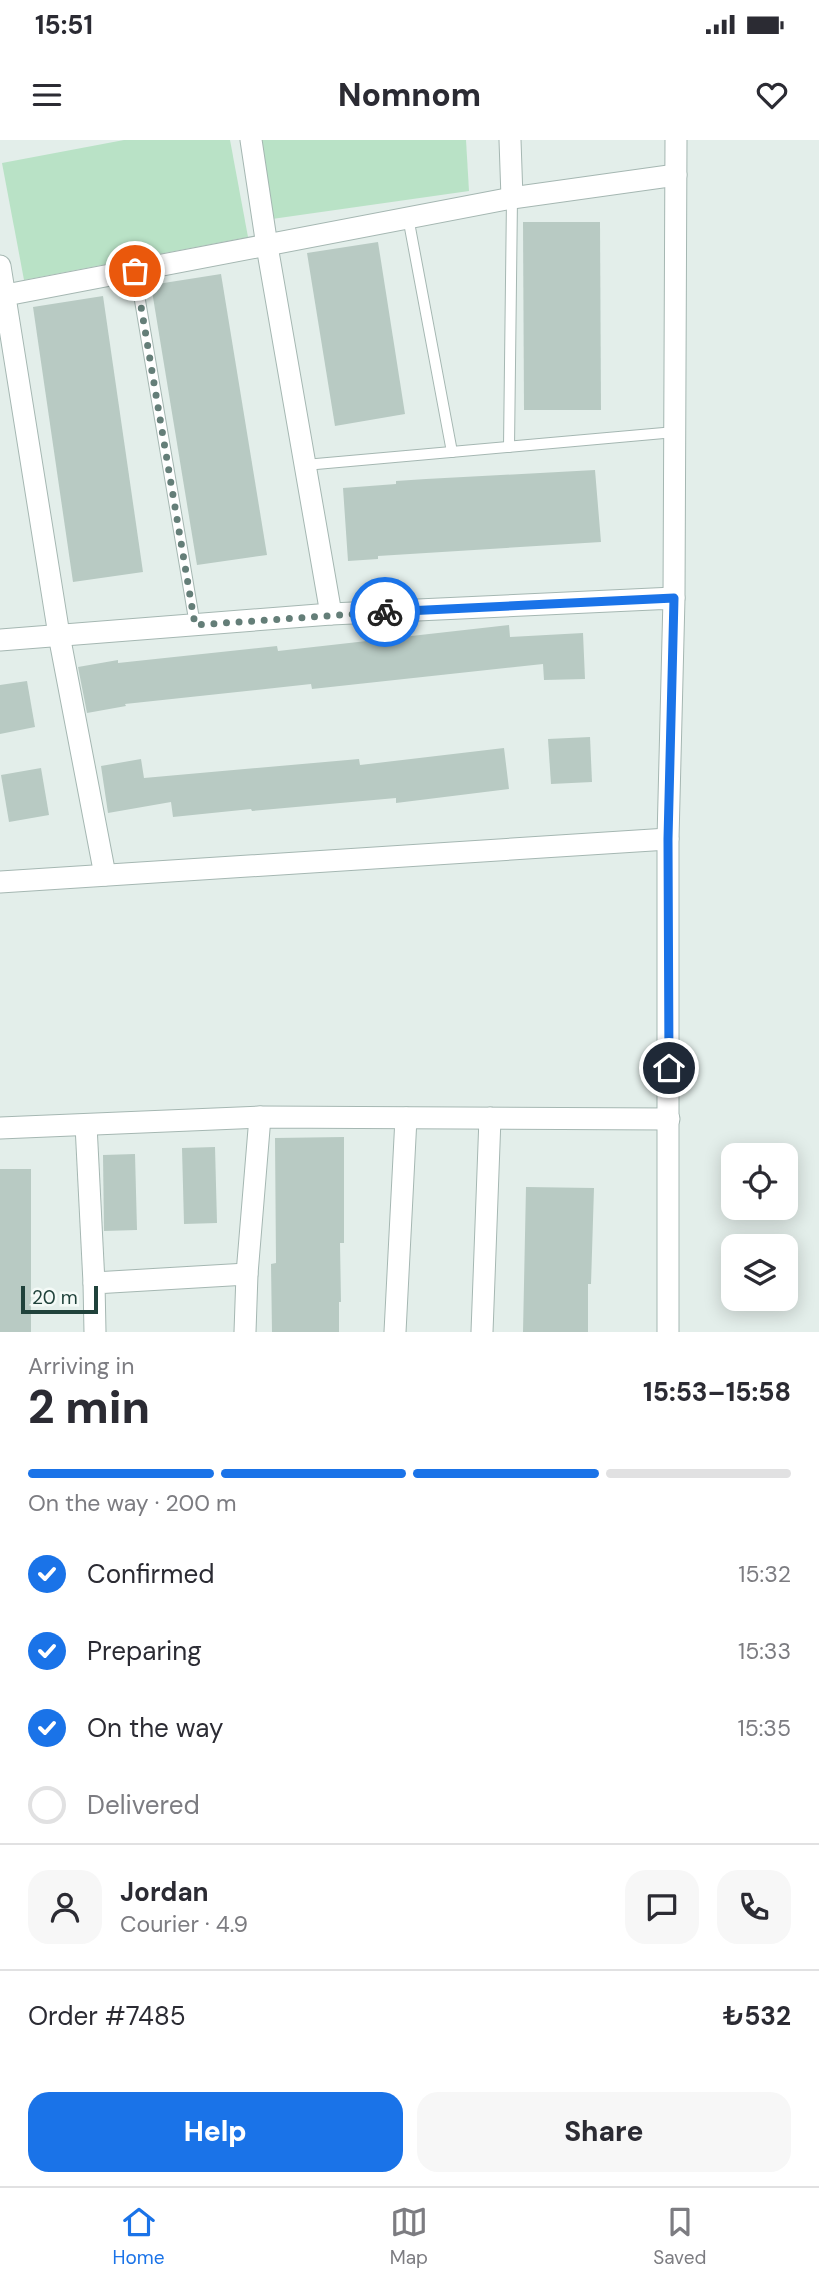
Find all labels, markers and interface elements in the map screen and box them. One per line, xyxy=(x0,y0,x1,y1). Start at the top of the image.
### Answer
text: 15:51 xyxy=(35,8,93,42)
text: Nomnom xyxy=(338,74,481,116)
icon: menu xyxy=(28,76,66,114)
icon: heart xyxy=(753,76,791,114)
pin xyxy=(105,241,165,301)
icon: bag xyxy=(116,252,154,290)
courier xyxy=(350,577,420,647)
icon: bike xyxy=(366,593,404,631)
pin xyxy=(639,1038,699,1098)
icon: home xyxy=(650,1049,688,1087)
map controls xyxy=(721,1143,798,1311)
button: locate xyxy=(721,1143,798,1220)
button: layers xyxy=(721,1234,798,1311)
scale bar xyxy=(21,1283,98,1315)
text: 20 m xyxy=(32,1285,78,1310)
text: Arriving in xyxy=(28,1351,134,1381)
text: 15:53–15:58 xyxy=(643,1375,791,1409)
text: 2 min xyxy=(28,1377,150,1437)
text: On the way · 200 m xyxy=(28,1488,237,1518)
icon: check xyxy=(28,1555,66,1593)
text: Confirmed xyxy=(87,1557,214,1591)
text: 15:32 xyxy=(738,1559,791,1589)
icon: check xyxy=(28,1632,66,1670)
text: Preparing xyxy=(87,1634,202,1668)
text: 15:33 xyxy=(738,1636,791,1666)
icon: check xyxy=(28,1709,66,1747)
text: On the way xyxy=(87,1711,223,1745)
text: 15:35 xyxy=(738,1713,791,1743)
text: Delivered xyxy=(87,1788,200,1822)
button: person xyxy=(28,1870,102,1944)
button: chat xyxy=(625,1870,699,1944)
button: phone xyxy=(717,1870,791,1944)
text: Jordan xyxy=(120,1875,209,1909)
text: Courier · 4.9 xyxy=(120,1909,248,1939)
text: Order #7485 xyxy=(28,1999,186,2033)
text: ₺532 xyxy=(723,1999,791,2033)
button: Help xyxy=(28,2092,403,2172)
button: Share xyxy=(417,2092,791,2172)
tab: Home xyxy=(113,2203,165,2270)
tab: Map xyxy=(390,2203,428,2270)
tab: Saved xyxy=(653,2203,706,2270)

